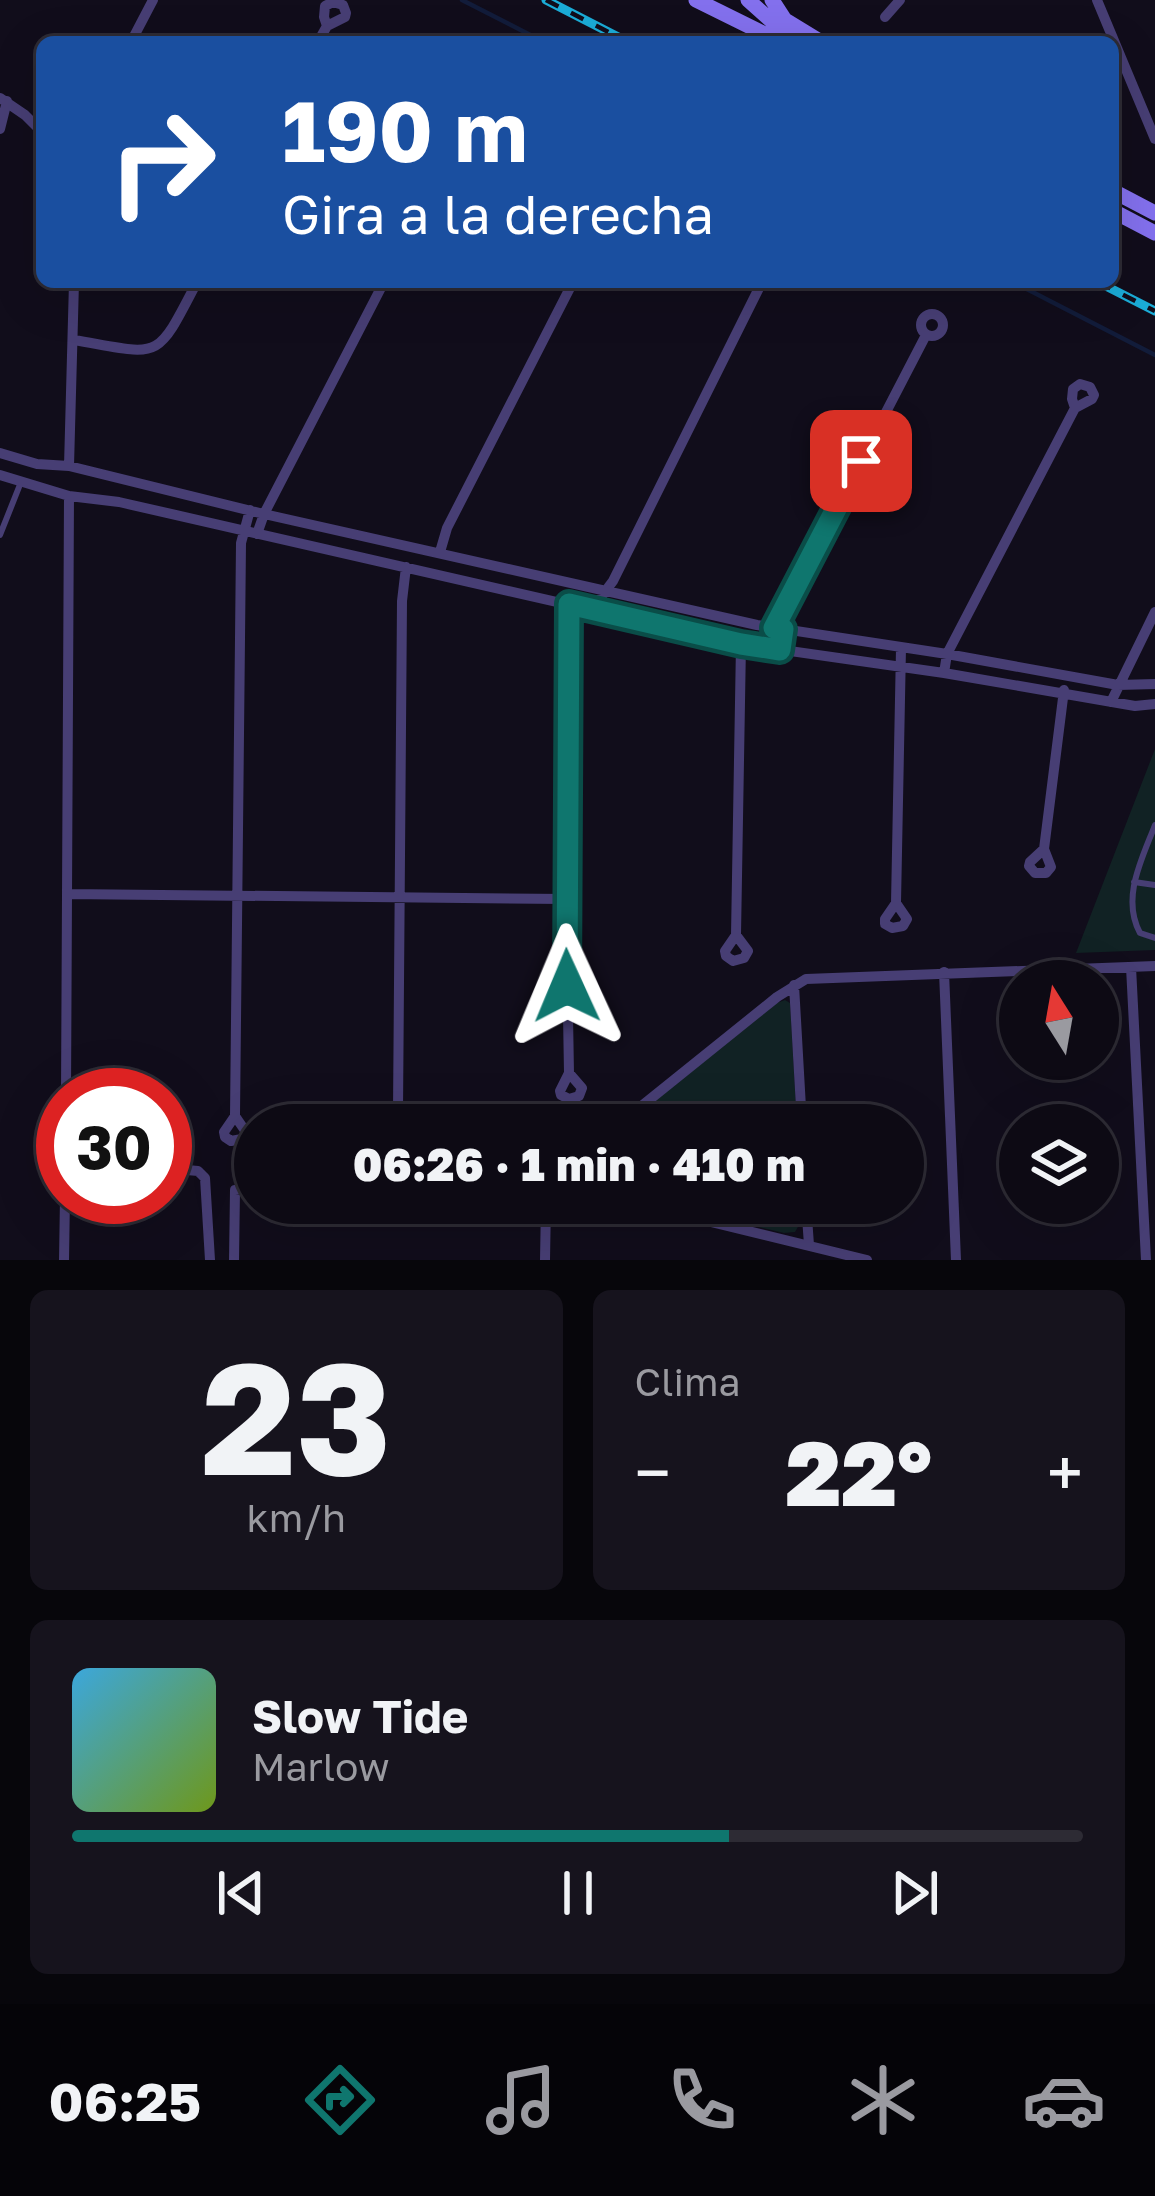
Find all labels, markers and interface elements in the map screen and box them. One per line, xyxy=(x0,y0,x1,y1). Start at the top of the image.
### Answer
text: 190 m xyxy=(282,80,528,180)
icon: right xyxy=(84,84,240,240)
text: Gira a la derecha xyxy=(282,181,714,246)
pin xyxy=(810,410,912,512)
icon: arrive xyxy=(828,428,894,494)
position arrow xyxy=(504,923,630,1049)
north arrow xyxy=(999,960,1119,1080)
map controls xyxy=(999,960,1119,1224)
speed limit sign: 30 xyxy=(36,1068,192,1224)
button: layers xyxy=(999,1104,1119,1224)
text: 06:26 · 1 min · 410 m xyxy=(353,1137,805,1191)
text: 23 xyxy=(201,1322,391,1509)
text: Clima xyxy=(635,1358,741,1405)
text: 22° xyxy=(785,1418,932,1526)
text: − xyxy=(635,1432,671,1512)
text: + xyxy=(1047,1432,1083,1512)
text: km/h xyxy=(247,1494,346,1541)
text: Slow Tide xyxy=(252,1689,468,1743)
text: Marlow xyxy=(252,1743,389,1790)
icon: previous xyxy=(208,1860,274,1926)
icon: pause xyxy=(545,1860,611,1926)
icon: next xyxy=(882,1860,948,1926)
icon: directions xyxy=(298,2058,382,2142)
icon: music xyxy=(479,2058,563,2142)
icon: phone xyxy=(660,2058,744,2142)
icon: climate xyxy=(841,2058,925,2142)
icon: car xyxy=(1022,2058,1106,2142)
text: 06:25 xyxy=(49,2068,201,2133)

